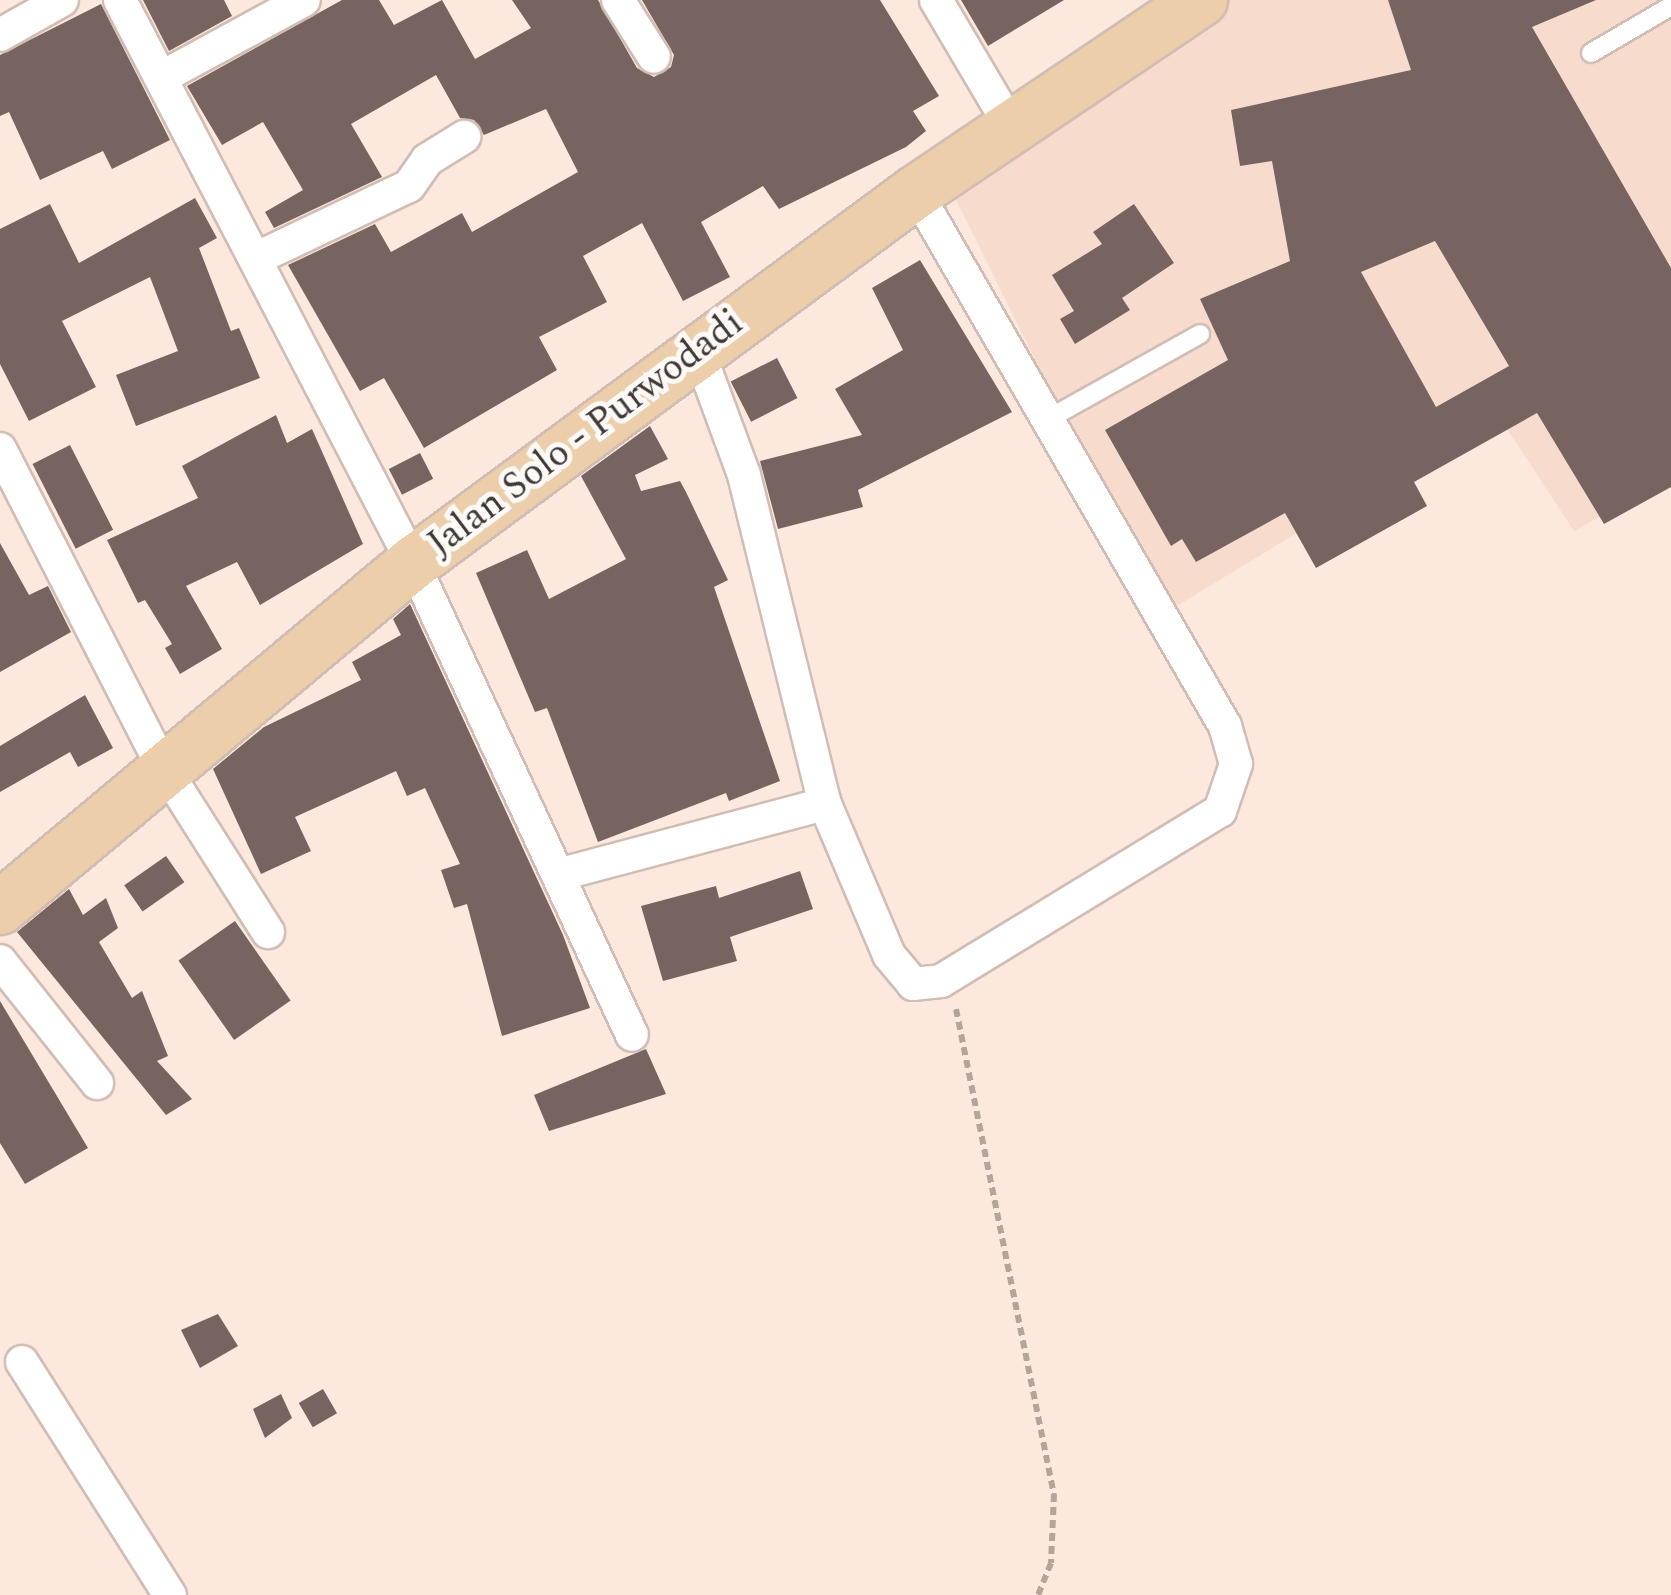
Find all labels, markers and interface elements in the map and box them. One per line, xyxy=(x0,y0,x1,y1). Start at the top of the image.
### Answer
street label: Jalan Solo - Purwodadi xyxy=(419,301,753,567)

